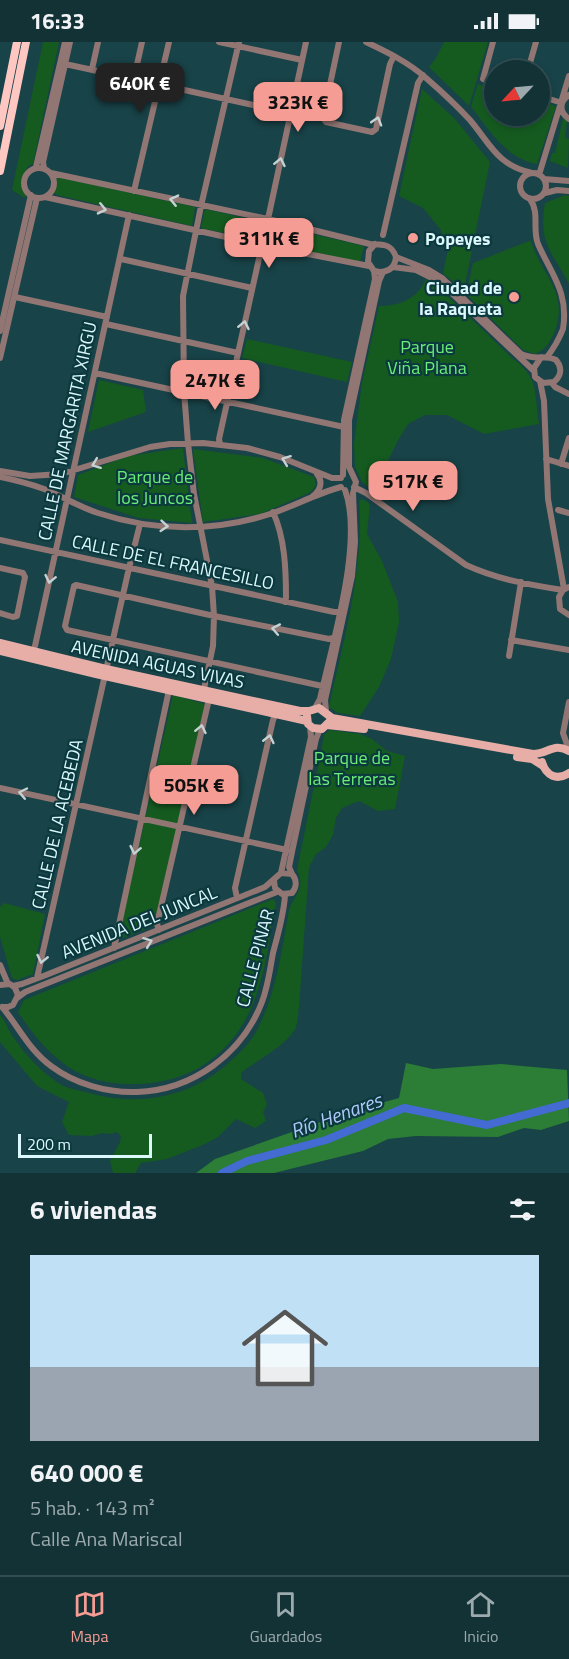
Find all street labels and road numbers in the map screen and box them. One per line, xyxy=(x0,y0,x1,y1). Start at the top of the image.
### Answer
street label: CALLE DE MARGARITA XIRGU xyxy=(31,319,103,543)
street label: CALLE DE EL FRANCESILLO xyxy=(70,527,276,597)
street label: AVENIDA AGUAS VIVAS xyxy=(69,633,247,695)
street label: CALLE DE LA ACEBEDA xyxy=(24,736,90,912)
street label: AVENIDA DEL JUNCAL xyxy=(57,878,221,966)
street label: CALLE PINAR xyxy=(229,906,281,1010)

